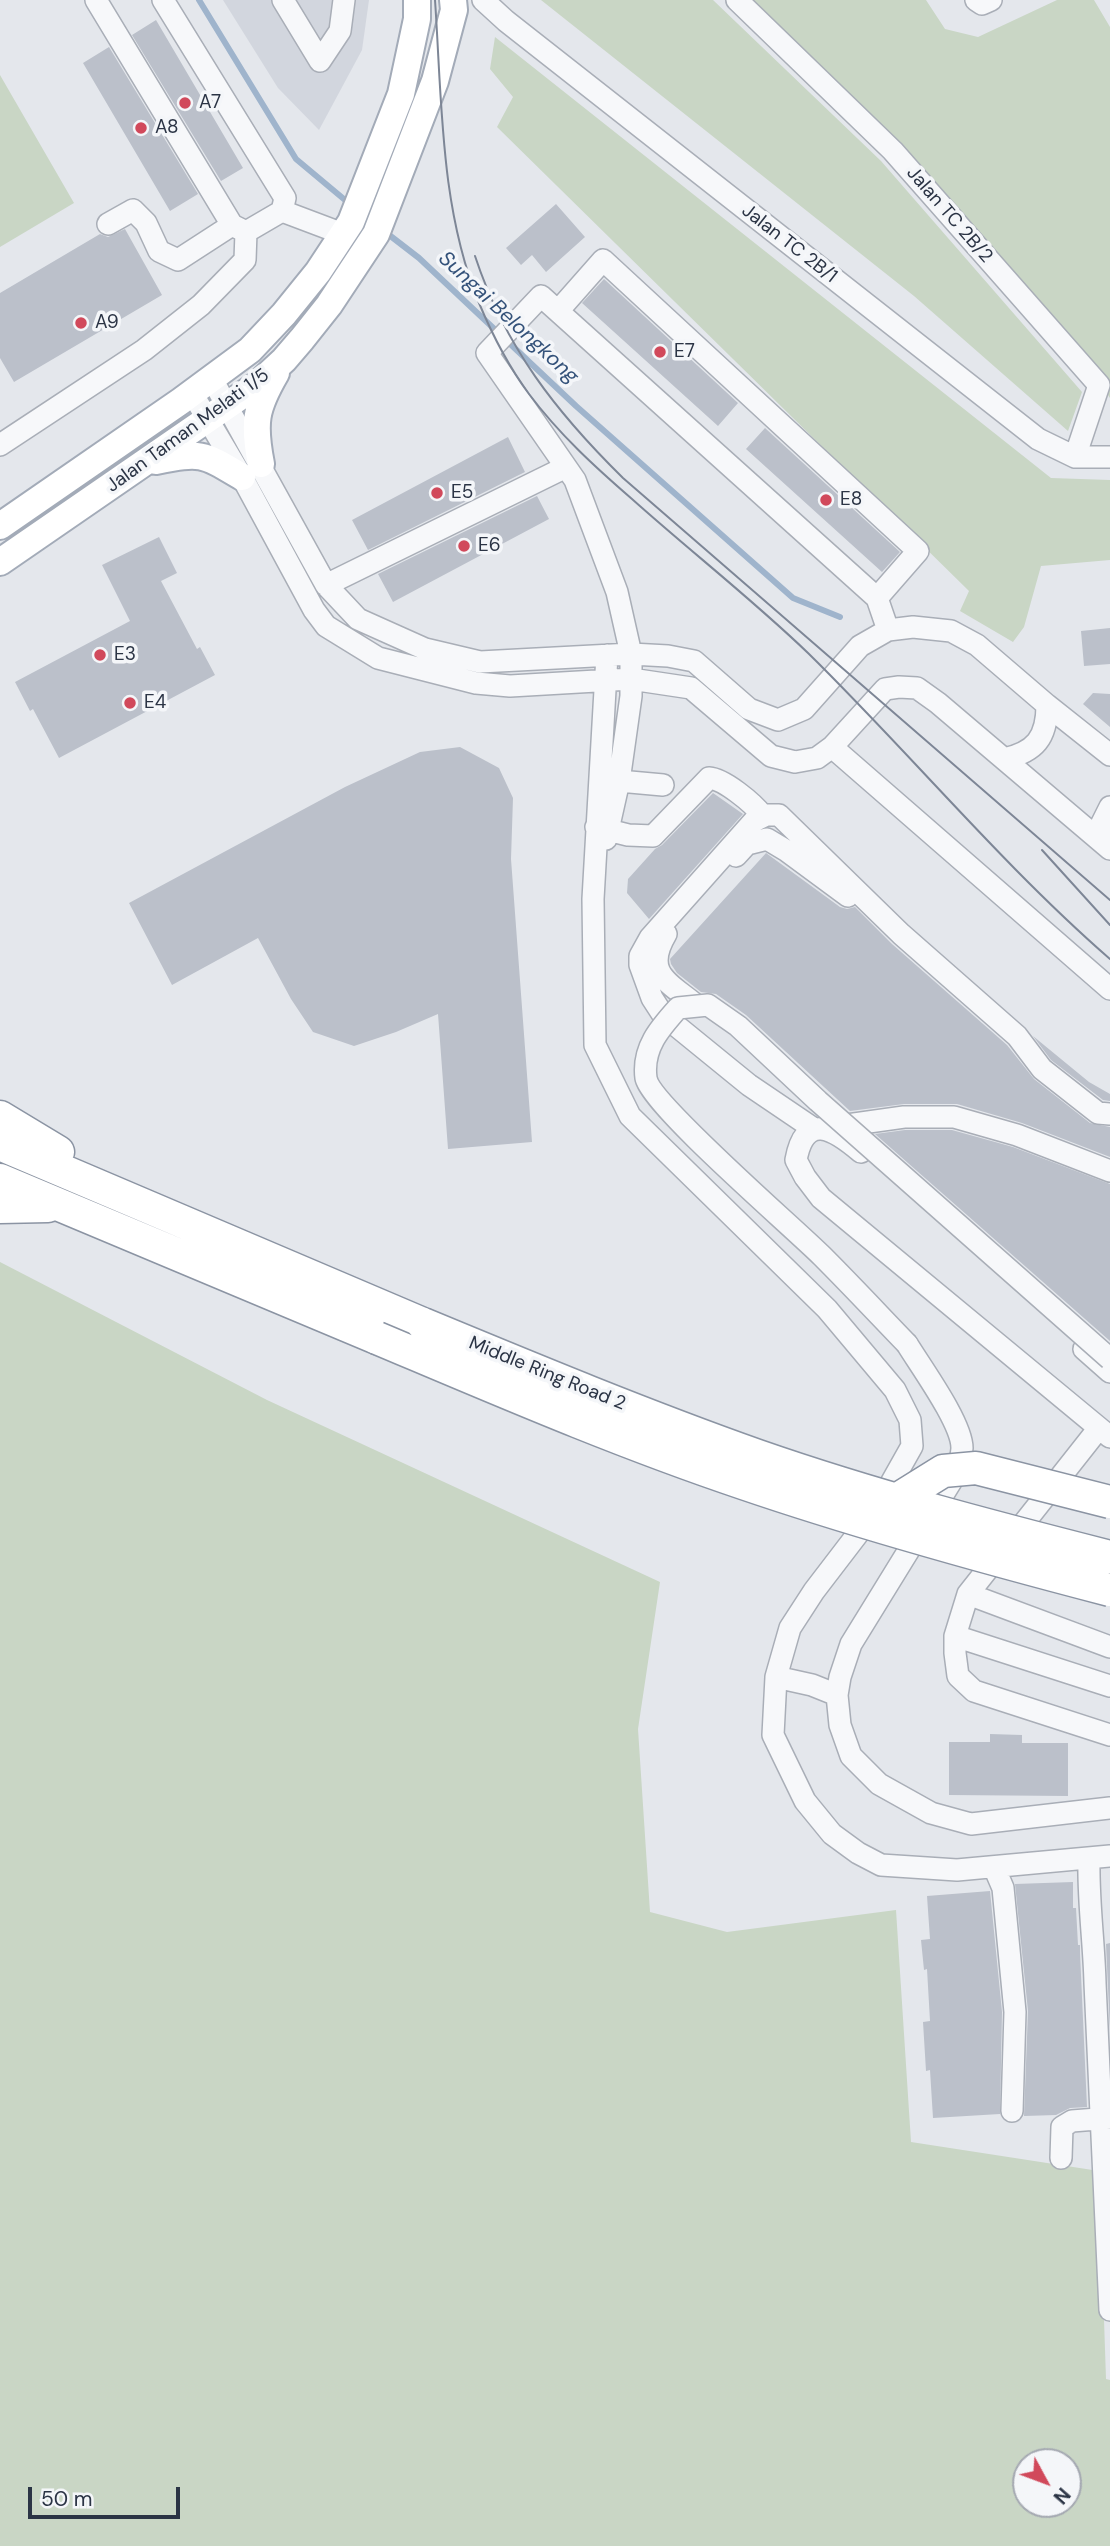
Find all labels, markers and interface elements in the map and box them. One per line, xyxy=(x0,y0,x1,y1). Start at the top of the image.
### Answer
place label: A7 xyxy=(199,92,221,114)
marker: A7 xyxy=(177,95,193,111)
place label: A8 xyxy=(155,117,179,139)
marker: A8 xyxy=(133,120,149,136)
street label: Jalan TC 2B/2 xyxy=(901,162,997,268)
street label: Jalan TC 2B/1 xyxy=(737,200,841,288)
water label: Sungai Belongkong xyxy=(433,247,583,389)
place label: A9 xyxy=(95,312,119,334)
marker: A9 xyxy=(73,315,89,331)
place label: E7 xyxy=(674,341,695,363)
marker: E7 xyxy=(652,344,668,360)
street label: Jalan Taman Melati 1/5 xyxy=(102,364,274,498)
place label: E5 xyxy=(451,482,473,504)
marker: E5 xyxy=(429,485,445,501)
place label: E8 xyxy=(840,489,862,511)
marker: E8 xyxy=(818,492,834,508)
place label: E6 xyxy=(478,535,501,557)
marker: E6 xyxy=(456,538,472,554)
place label: E3 xyxy=(114,644,136,666)
marker: E3 xyxy=(92,647,108,663)
place label: E4 xyxy=(144,692,166,714)
marker: E4 xyxy=(122,695,138,711)
street label: Middle Ring Road 2 xyxy=(465,1332,629,1416)
north arrow xyxy=(1012,2448,1082,2518)
scale bar xyxy=(32,2472,184,2516)
text: N xyxy=(1048,2482,1076,2509)
text: 50 m xyxy=(41,2485,92,2513)

